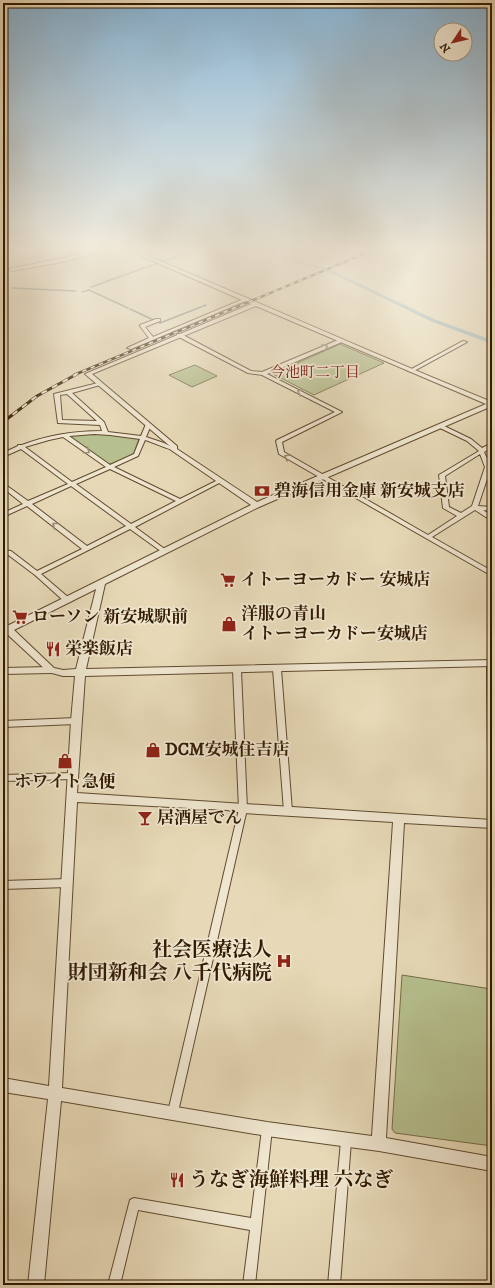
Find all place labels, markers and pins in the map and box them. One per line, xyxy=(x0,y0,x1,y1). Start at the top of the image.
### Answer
place label: 碧海信用金庫 新安城支店 xyxy=(274,480,465,502)
bank icon: 碧海信用金庫 新安城支店 xyxy=(253,482,271,500)
place label: イトーヨーカドー 安城店 xyxy=(240,569,430,591)
supermarket icon: イトーヨーカドー 安城店 xyxy=(219,571,237,589)
place label: 洋服の青山 イトーヨーカドー安城店 xyxy=(241,603,428,645)
place label: ローソン 新安城駅前 xyxy=(32,606,188,628)
supermarket icon: ローソン 新安城駅前 xyxy=(11,608,29,626)
shop icon: 洋服の青山 イトーヨーカドー安城店 xyxy=(220,615,238,633)
place label: 栄楽飯店 xyxy=(65,638,133,660)
restaurant icon: 栄楽飯店 xyxy=(44,640,62,658)
place label: DCM安城住吉店 xyxy=(165,739,290,761)
shop icon: DCM安城住吉店 xyxy=(144,741,162,759)
shop icon: ホワイト急便 xyxy=(56,752,74,770)
place label: ホワイト急便 xyxy=(14,771,116,793)
place label: 居酒屋でん xyxy=(157,807,242,829)
bar icon: 居酒屋でん xyxy=(136,809,154,827)
place label: 社会医療法人 財団新和会 八千代病院 xyxy=(68,938,272,986)
hospital icon: 社会医療法人 財団新和会 八千代病院 xyxy=(275,952,293,970)
place label: うなぎ海鮮料理 六なぎ xyxy=(189,1168,393,1193)
restaurant icon: うなぎ海鮮料理 六なぎ xyxy=(168,1171,186,1189)

